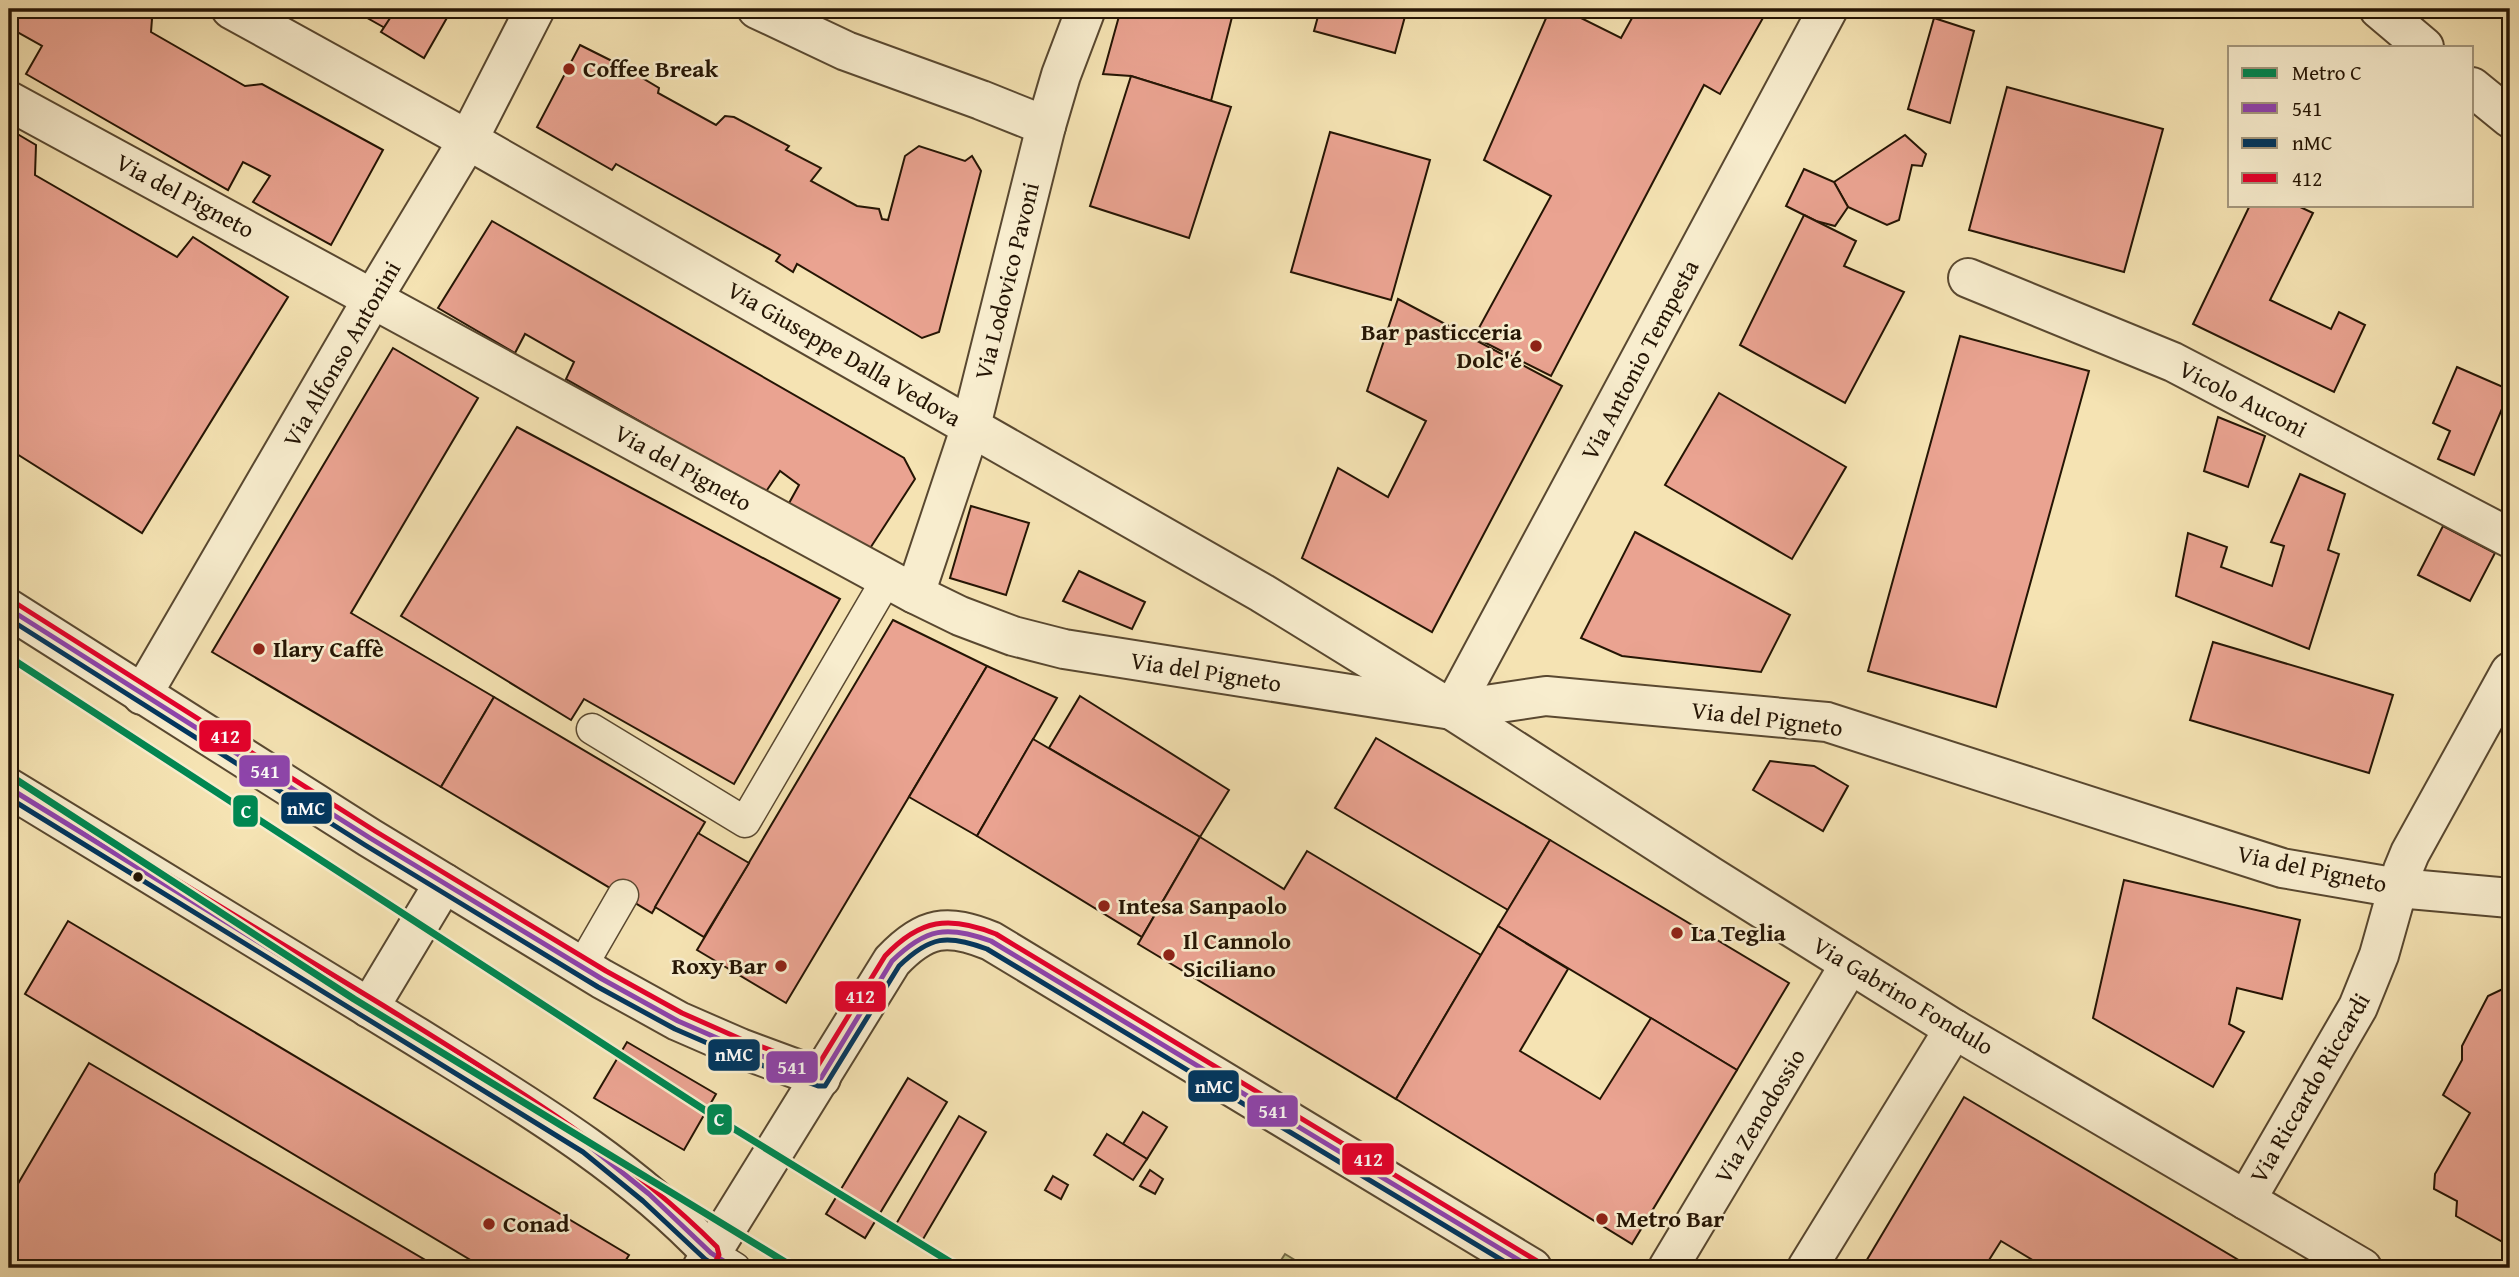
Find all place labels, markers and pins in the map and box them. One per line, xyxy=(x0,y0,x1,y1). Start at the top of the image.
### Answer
place label: Coffee Break xyxy=(583,51,719,86)
marker: Coffee Break xyxy=(561,61,577,77)
place label: Bar pasticceria Dolc'é xyxy=(1361,314,1523,377)
marker: Bar pasticceria Dolc'é xyxy=(1528,338,1544,354)
place label: Ilary Caffè xyxy=(273,631,384,666)
marker: Ilary Caffè xyxy=(251,641,267,657)
unlabelled marker xyxy=(131,870,145,884)
place label: Intesa Sanpaolo xyxy=(1118,888,1287,923)
marker: Intesa Sanpaolo xyxy=(1096,898,1112,914)
place label: La Teglia xyxy=(1691,915,1787,950)
place label: Il Cannolo Siciliano xyxy=(1183,923,1291,986)
marker: La Teglia xyxy=(1669,925,1685,941)
marker: Il Cannolo Siciliano xyxy=(1161,947,1177,963)
place label: Roxy Bar xyxy=(671,948,767,983)
marker: Roxy Bar xyxy=(773,958,789,974)
place label: Metro Bar xyxy=(1616,1201,1724,1236)
place label: Conad xyxy=(503,1206,570,1241)
marker: Metro Bar xyxy=(1594,1211,1610,1227)
marker: Conad xyxy=(481,1216,497,1232)

